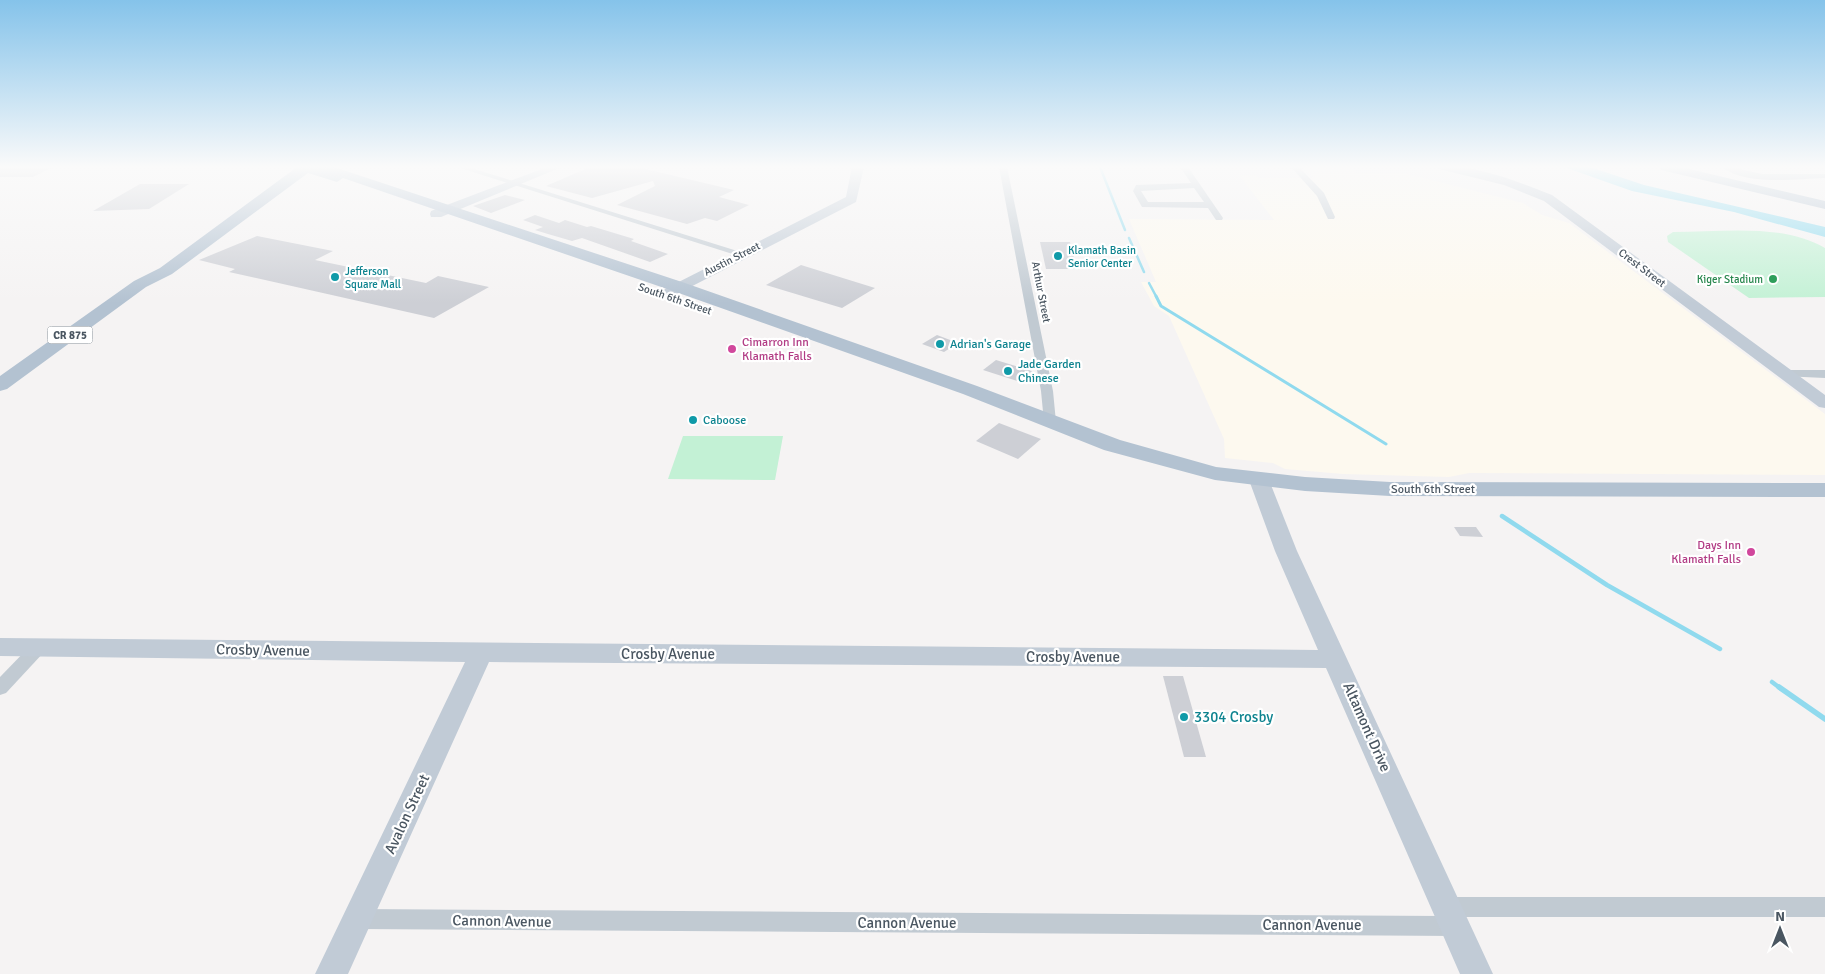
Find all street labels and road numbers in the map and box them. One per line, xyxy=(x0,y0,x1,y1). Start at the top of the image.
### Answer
street label: Austin Street xyxy=(702,239,762,279)
street label: Crest Street xyxy=(1616,246,1668,290)
street label: Arthur Street xyxy=(1029,260,1053,324)
street label: South 6th Street xyxy=(636,280,714,318)
road number: CR 875 xyxy=(48,326,92,344)
street label: South 6th Street xyxy=(1391,482,1475,497)
street label: Crosby Avenue xyxy=(216,640,310,660)
street label: Crosby Avenue xyxy=(621,645,715,663)
street label: Crosby Avenue xyxy=(1026,648,1120,666)
street label: Altamont Drive xyxy=(1339,679,1395,775)
street label: Avalon Street xyxy=(381,771,433,857)
street label: Cannon Avenue xyxy=(452,911,552,931)
street label: Cannon Avenue xyxy=(857,914,957,932)
street label: Cannon Avenue xyxy=(1262,916,1362,934)

